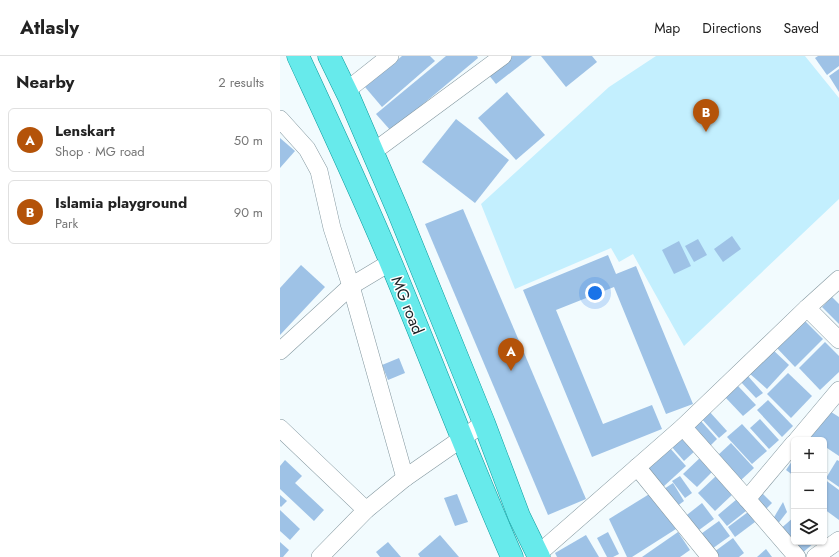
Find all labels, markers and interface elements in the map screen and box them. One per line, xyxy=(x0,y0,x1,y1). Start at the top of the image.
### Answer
text: Atlasly xyxy=(20,14,79,41)
text: Map xyxy=(654,18,680,38)
text: Directions xyxy=(702,18,762,38)
text: Saved xyxy=(784,18,819,38)
text: Nearby xyxy=(16,70,74,94)
text: 2 results xyxy=(218,73,264,92)
pin: B xyxy=(693,99,719,132)
text: Lenskart xyxy=(55,120,115,142)
text: A xyxy=(25,131,35,150)
text: 50 m xyxy=(234,131,263,150)
text: Shop · MG road xyxy=(55,142,145,161)
text: Islamia playground xyxy=(55,192,187,214)
text: B xyxy=(26,203,34,222)
text: 90 m xyxy=(234,203,263,222)
text: Park xyxy=(55,214,78,233)
street label: MG road xyxy=(385,273,430,338)
your location xyxy=(585,283,605,303)
pin: A xyxy=(498,338,524,371)
map controls xyxy=(791,437,827,545)
button: + xyxy=(791,437,827,473)
button: − xyxy=(791,473,827,509)
button: layers xyxy=(791,509,827,545)

